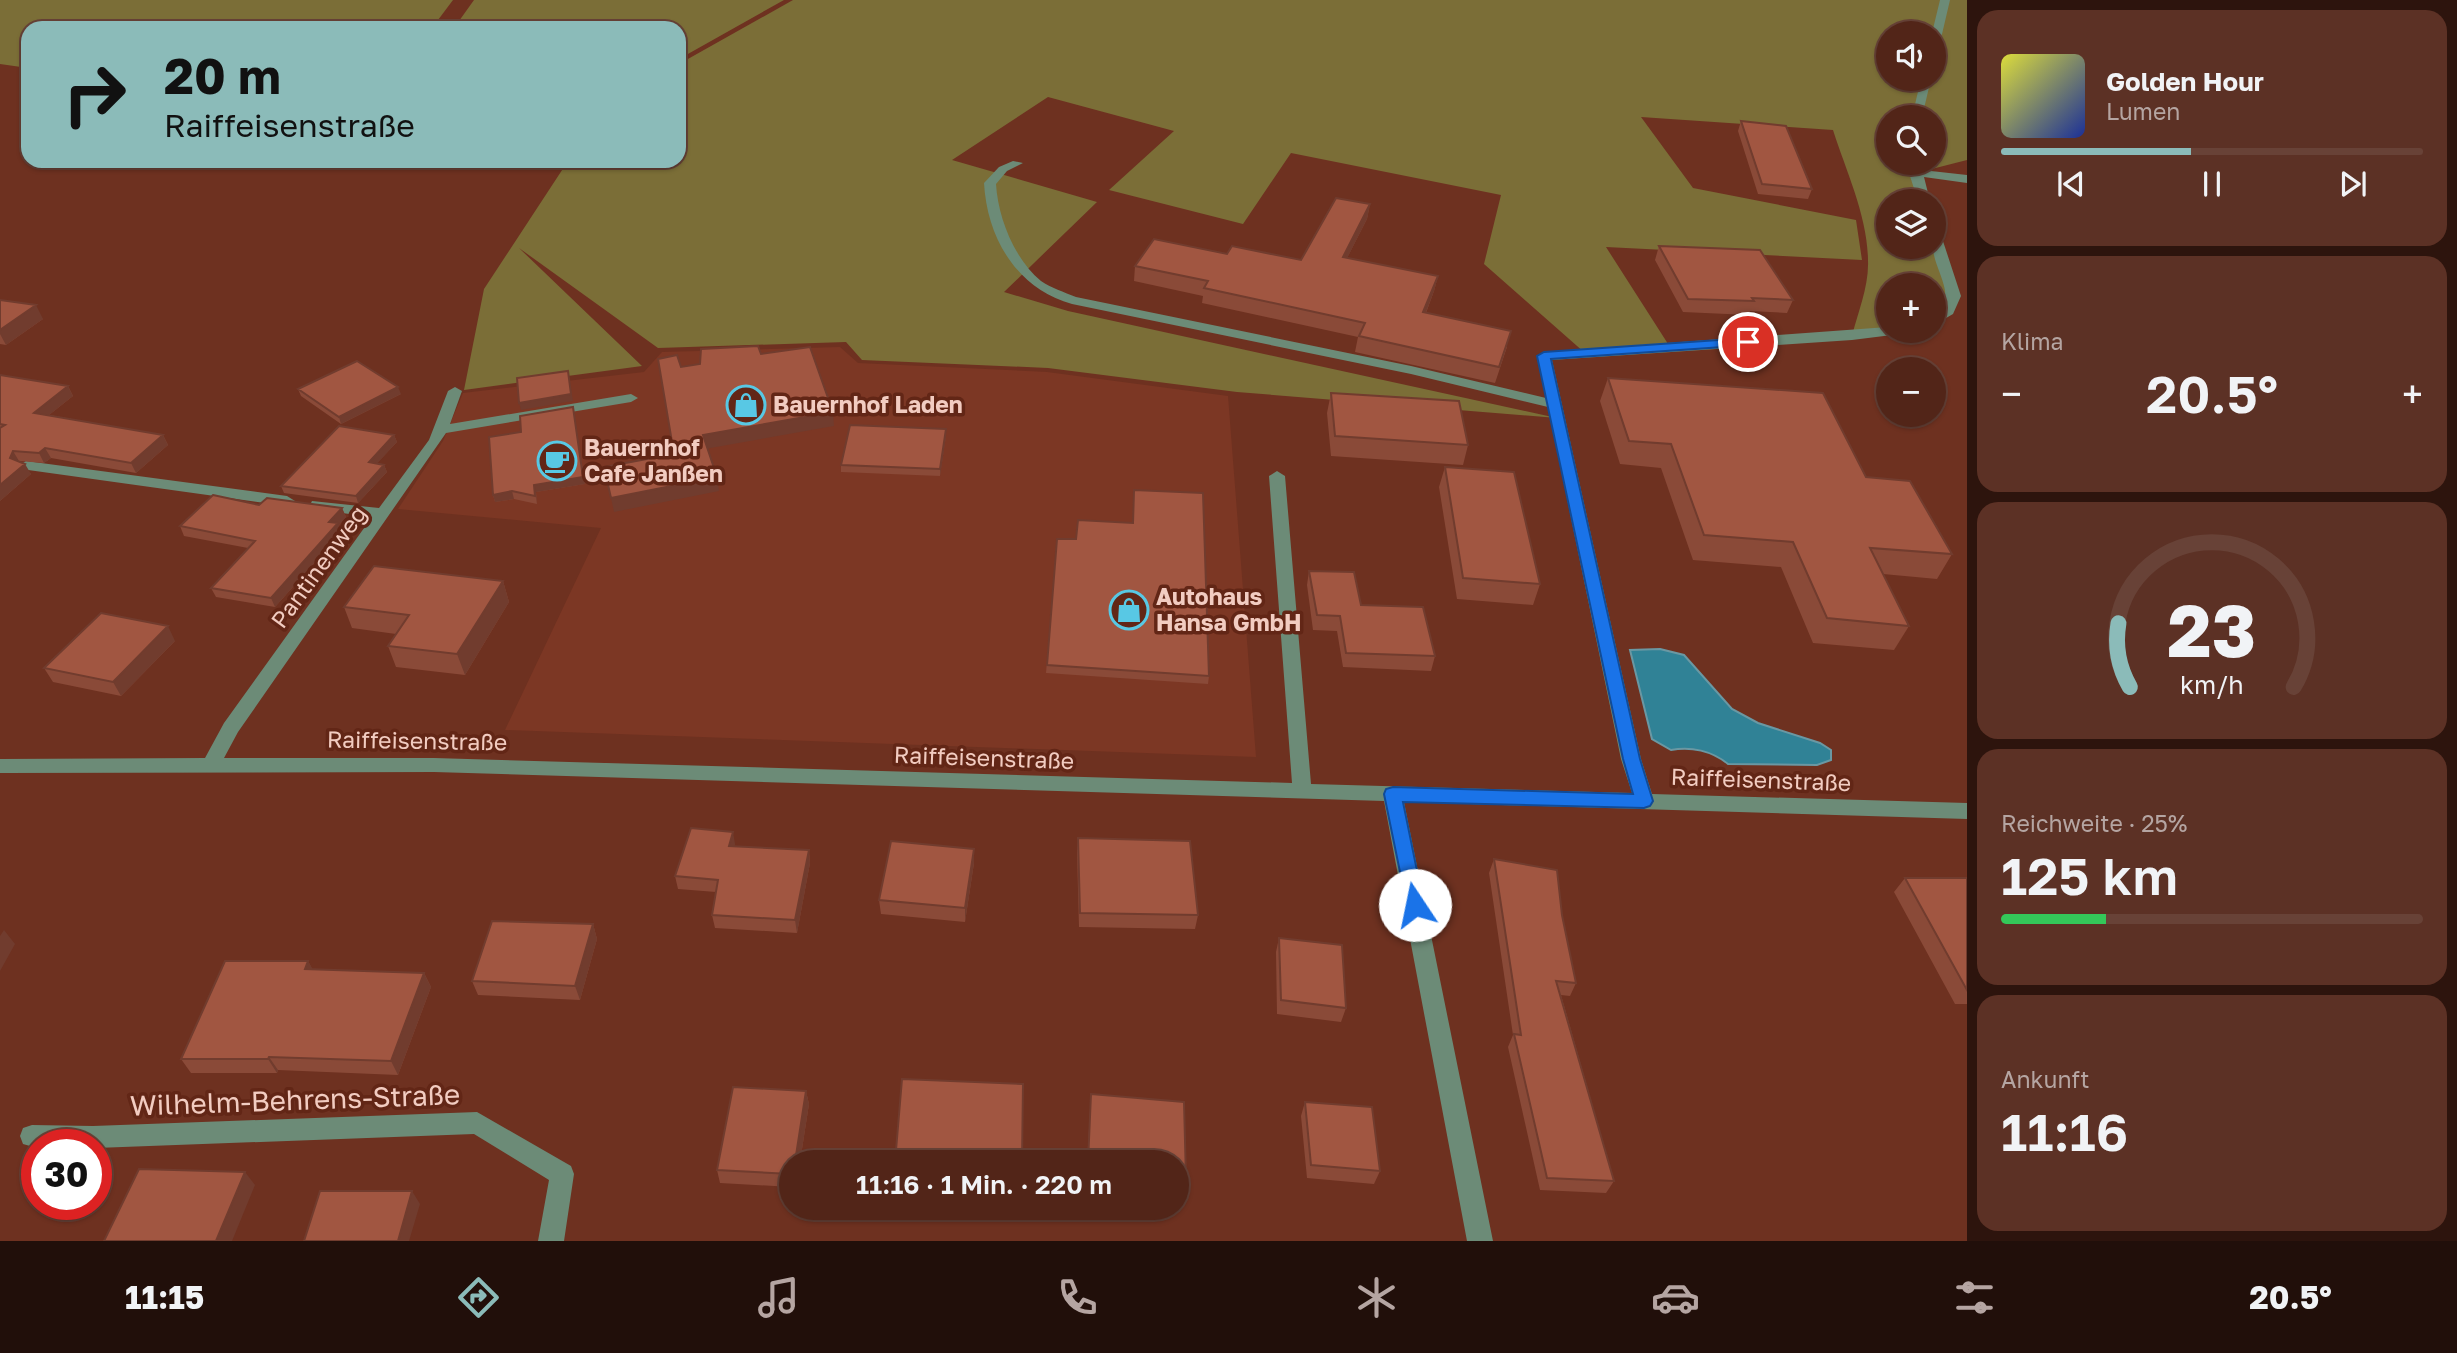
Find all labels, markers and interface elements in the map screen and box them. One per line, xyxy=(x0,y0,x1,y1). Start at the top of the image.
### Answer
map controls xyxy=(1876,21,1946,427)
button: sound xyxy=(1876,21,1946,91)
text: 20 m xyxy=(164,46,281,105)
icon: right xyxy=(49,49,140,140)
text: Golden Hour xyxy=(2106,66,2264,97)
text: Lumen xyxy=(2106,97,2180,125)
button: search xyxy=(1876,105,1946,175)
text: Raiffeisenstraße xyxy=(164,106,415,144)
icon: previous xyxy=(2052,165,2090,203)
icon: pause xyxy=(2193,165,2231,203)
icon: next xyxy=(2334,165,2372,203)
button: layers xyxy=(1876,189,1946,259)
button: + xyxy=(1876,273,1946,343)
pin xyxy=(1718,312,1778,372)
icon: arrive xyxy=(1729,323,1767,361)
text: Klima xyxy=(2001,327,2064,355)
button: − xyxy=(1876,357,1946,427)
text: 20.5° xyxy=(2146,362,2278,424)
text: − xyxy=(2001,371,2022,416)
text: + xyxy=(2402,371,2423,416)
shop icon: Bauernhof Laden xyxy=(725,384,767,426)
place label: Bauernhof Laden xyxy=(773,390,963,418)
place label: Bauernhof Cafe Janßen xyxy=(584,433,723,487)
cafe icon: Bauernhof Cafe Janßen xyxy=(536,440,578,482)
street label: Pantinenweg xyxy=(264,500,372,633)
place label: Autohaus Hansa GmbH xyxy=(1156,582,1301,636)
text: 23 xyxy=(2168,586,2256,673)
shop icon: Autohaus Hansa GmbH xyxy=(1108,589,1150,631)
text: km/h xyxy=(2180,668,2244,699)
street label: Raiffeisenstraße xyxy=(327,724,507,756)
street label: Raiffeisenstraße xyxy=(893,740,1075,774)
street label: Raiffeisenstraße xyxy=(1670,762,1852,796)
text: Reichweite · 25% xyxy=(2001,809,2187,837)
text: 125 km xyxy=(2001,844,2178,906)
position arrow xyxy=(1378,868,1452,942)
text: Ankunft xyxy=(2001,1065,2089,1093)
street label: Wilhelm-Behrens-Straße xyxy=(129,1077,461,1122)
text: 11:16 xyxy=(2001,1100,2128,1162)
speed limit sign: 30 xyxy=(21,1129,112,1220)
text: 11:16 · 1 Min. · 220 m xyxy=(856,1169,1112,1200)
icon: directions xyxy=(454,1273,503,1322)
icon: music xyxy=(754,1273,803,1322)
icon: phone xyxy=(1053,1273,1102,1322)
icon: climate xyxy=(1352,1273,1401,1322)
icon: car xyxy=(1651,1273,1700,1322)
icon: filters xyxy=(1950,1273,1999,1322)
text: 11:15 xyxy=(125,1278,204,1316)
text: 20.5° xyxy=(2249,1278,2332,1316)

